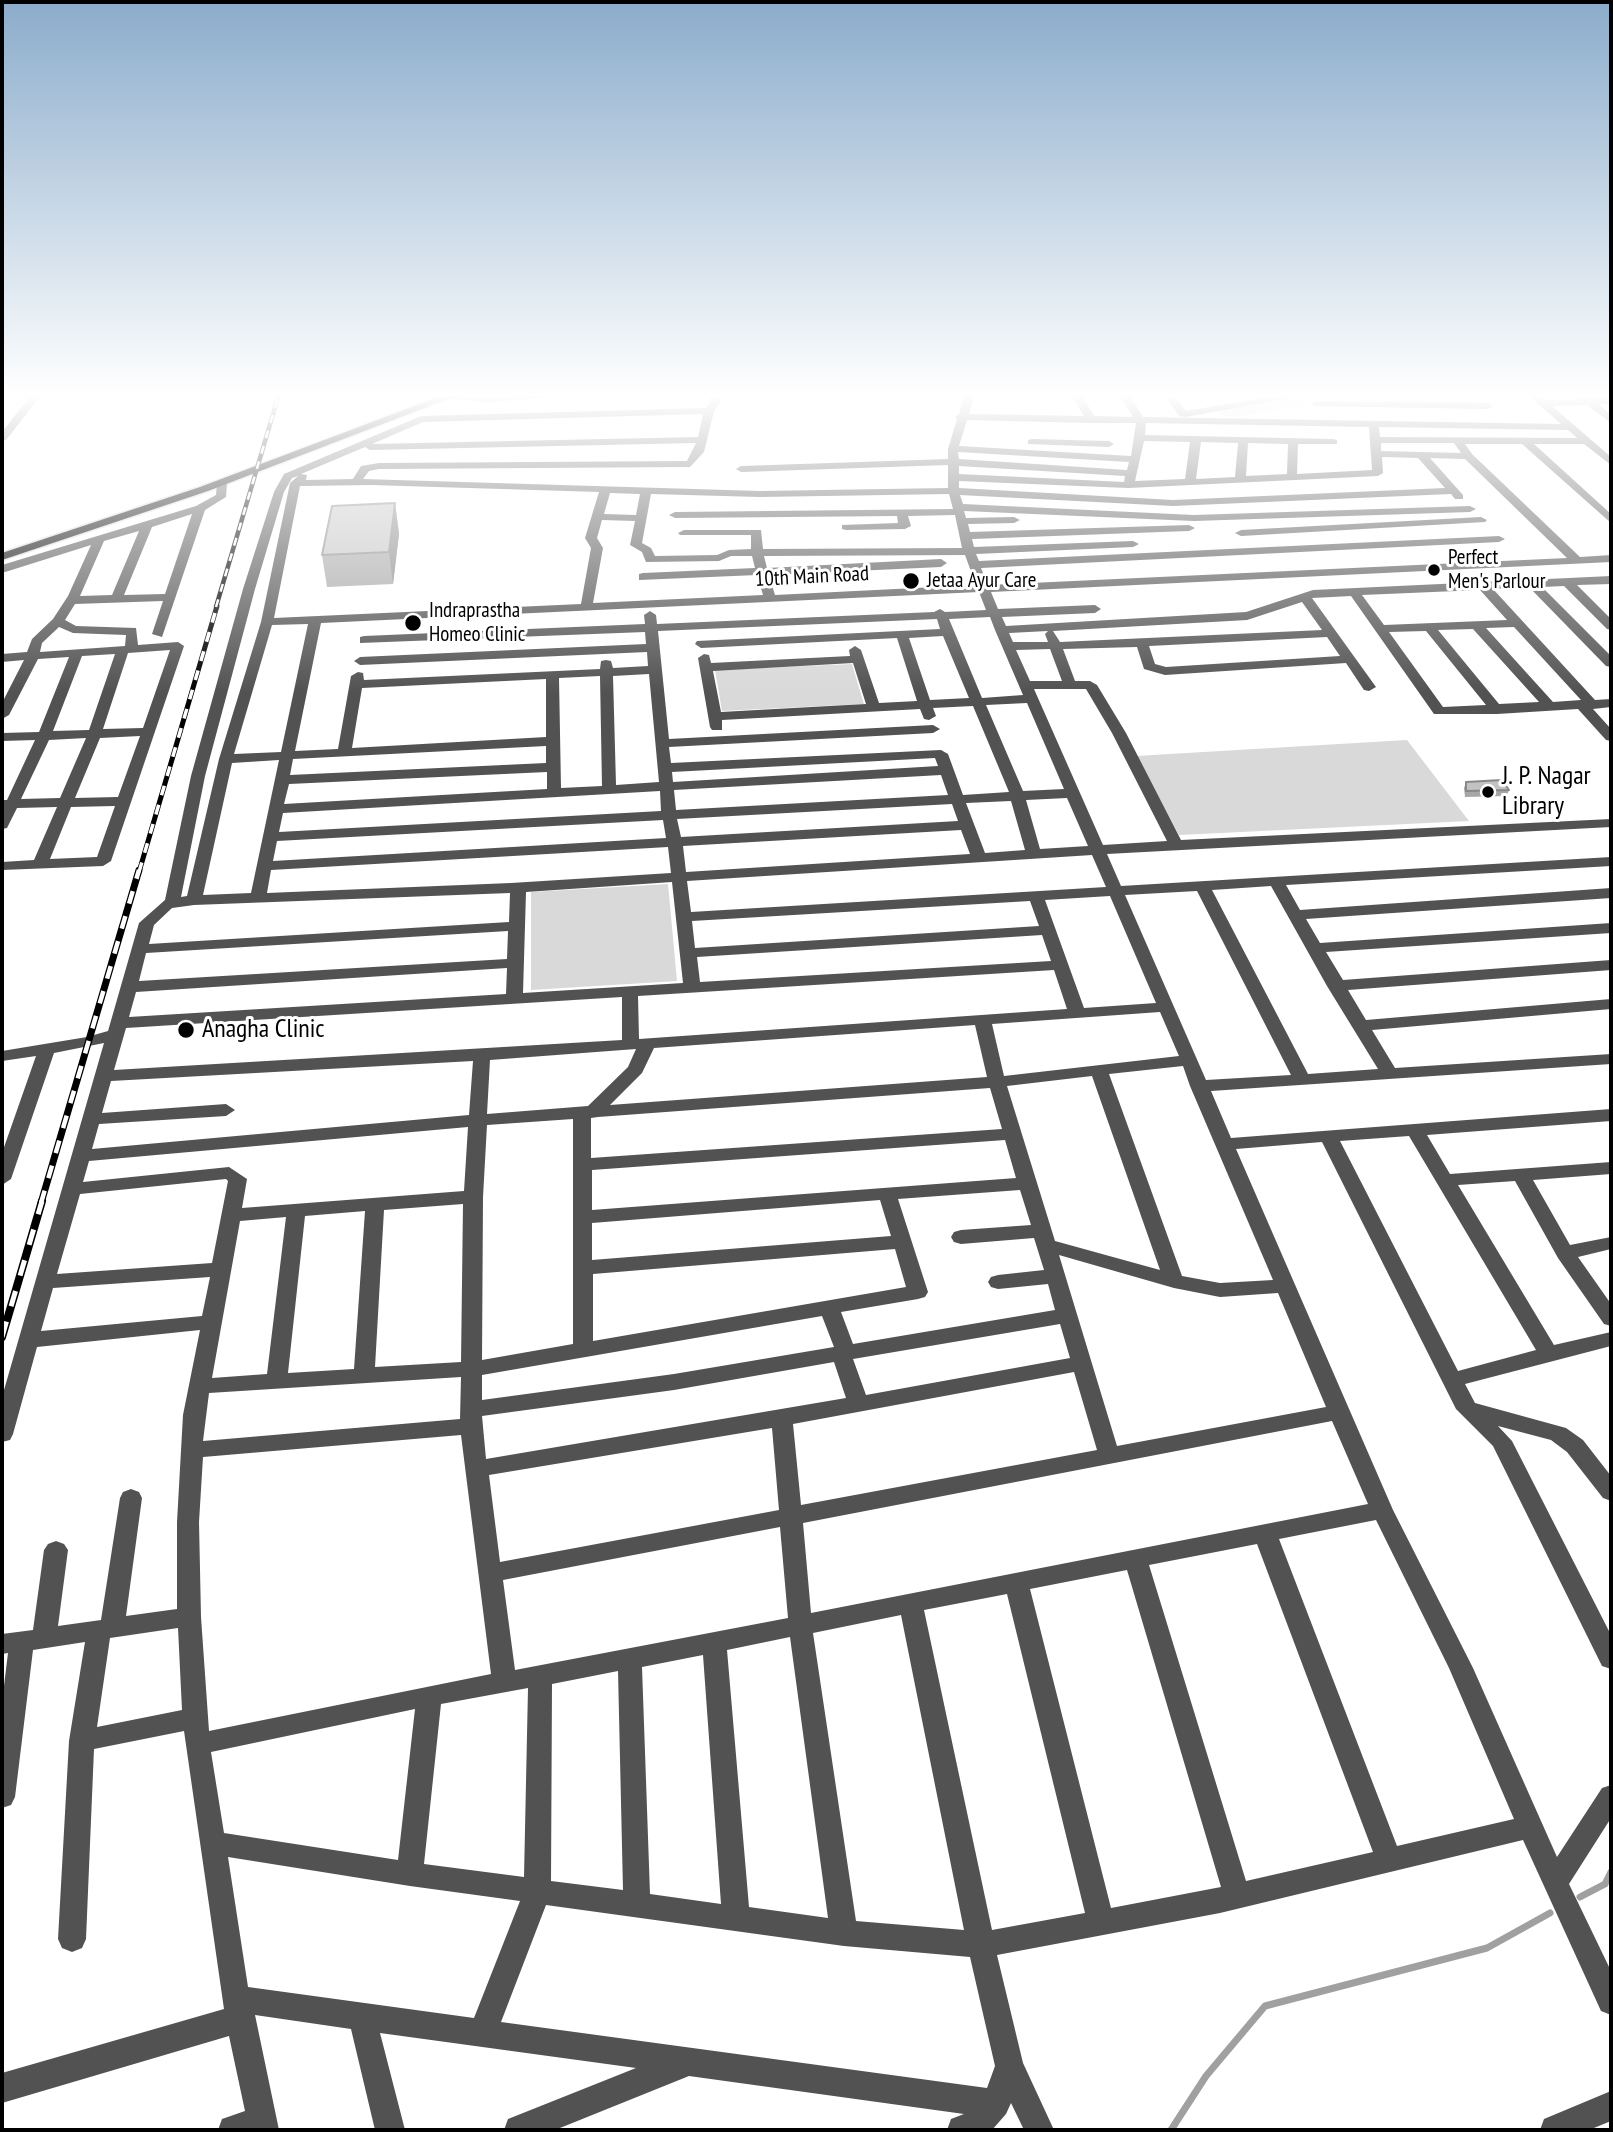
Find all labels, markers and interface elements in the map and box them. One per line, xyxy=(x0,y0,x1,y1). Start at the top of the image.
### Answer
place label: Perfect Men's Parlour xyxy=(1448,545,1545,595)
street label: 10th Main Road xyxy=(754,561,870,593)
marker: Perfect Men's Parlour xyxy=(1426,562,1442,578)
place label: Jetaa Ayur Care xyxy=(927,568,1036,594)
marker: Jetaa Ayur Care xyxy=(901,571,921,591)
place label: Indraprastha Homeo Clinic xyxy=(429,598,525,648)
marker: Indraprastha Homeo Clinic xyxy=(403,613,423,633)
place label: J. P. Nagar Library xyxy=(1502,761,1591,822)
marker: J. P. Nagar Library xyxy=(1480,784,1496,800)
place label: Anagha Clinic xyxy=(202,1014,325,1046)
marker: Anagha Clinic xyxy=(176,1020,196,1040)

